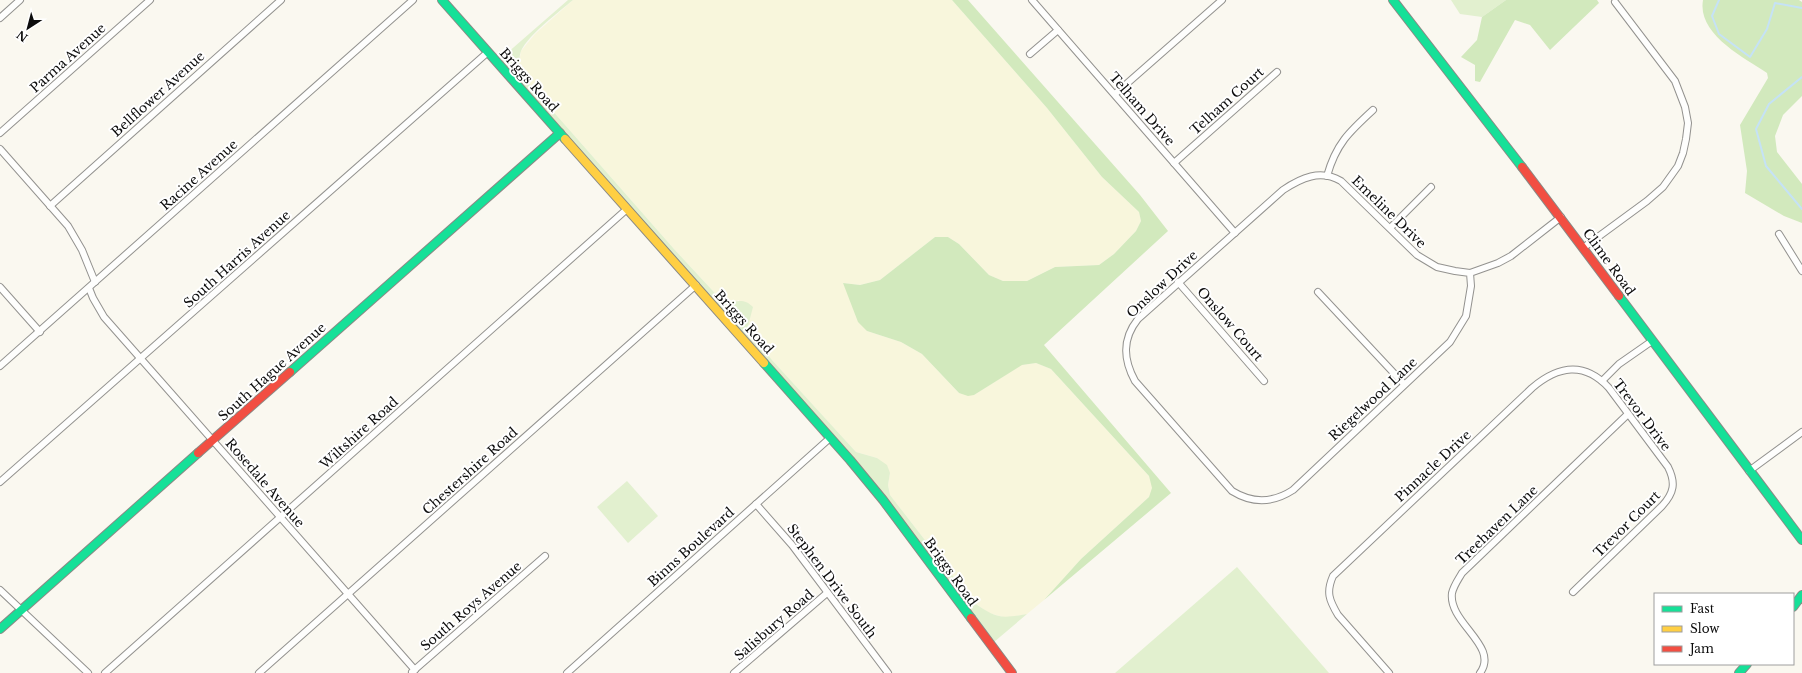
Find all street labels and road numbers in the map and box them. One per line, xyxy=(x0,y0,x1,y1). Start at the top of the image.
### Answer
street label: Parma Avenue xyxy=(27,20,109,96)
street label: Briggs Road xyxy=(496,44,562,116)
street label: Bellflower Avenue xyxy=(108,48,208,140)
street label: Telham Court xyxy=(1187,63,1267,139)
street label: Telham Drive xyxy=(1106,69,1178,149)
street label: Racine Avenue xyxy=(157,136,241,214)
street label: Emeline Drive xyxy=(1348,172,1430,252)
street label: South Harris Avenue xyxy=(180,207,294,311)
street label: Clime Road xyxy=(1579,225,1639,299)
street label: Onslow Drive xyxy=(1123,247,1201,321)
street label: Onslow Court xyxy=(1193,283,1267,365)
street label: Briggs Road xyxy=(711,286,777,358)
street label: South Hague Avenue xyxy=(215,319,329,425)
street label: Riegelwood Lane xyxy=(1325,354,1421,444)
street label: Trevor Drive xyxy=(1609,376,1675,454)
street label: Wiltshire Road xyxy=(315,393,402,473)
street label: Chestershire Road xyxy=(419,424,521,518)
street label: Pinnacle Drive xyxy=(1391,426,1475,506)
street label: Rosedale Avenue xyxy=(222,435,308,531)
street label: Treehaven Lane xyxy=(1453,482,1541,568)
street label: Trevor Court xyxy=(1590,487,1664,561)
street label: Binns Boulevard xyxy=(644,504,738,590)
street label: Stephen Drive South xyxy=(783,520,881,642)
street label: Briggs Road xyxy=(920,534,982,610)
street label: South Roys Avenue xyxy=(417,558,525,654)
street label: Salisbury Road xyxy=(731,586,817,664)

